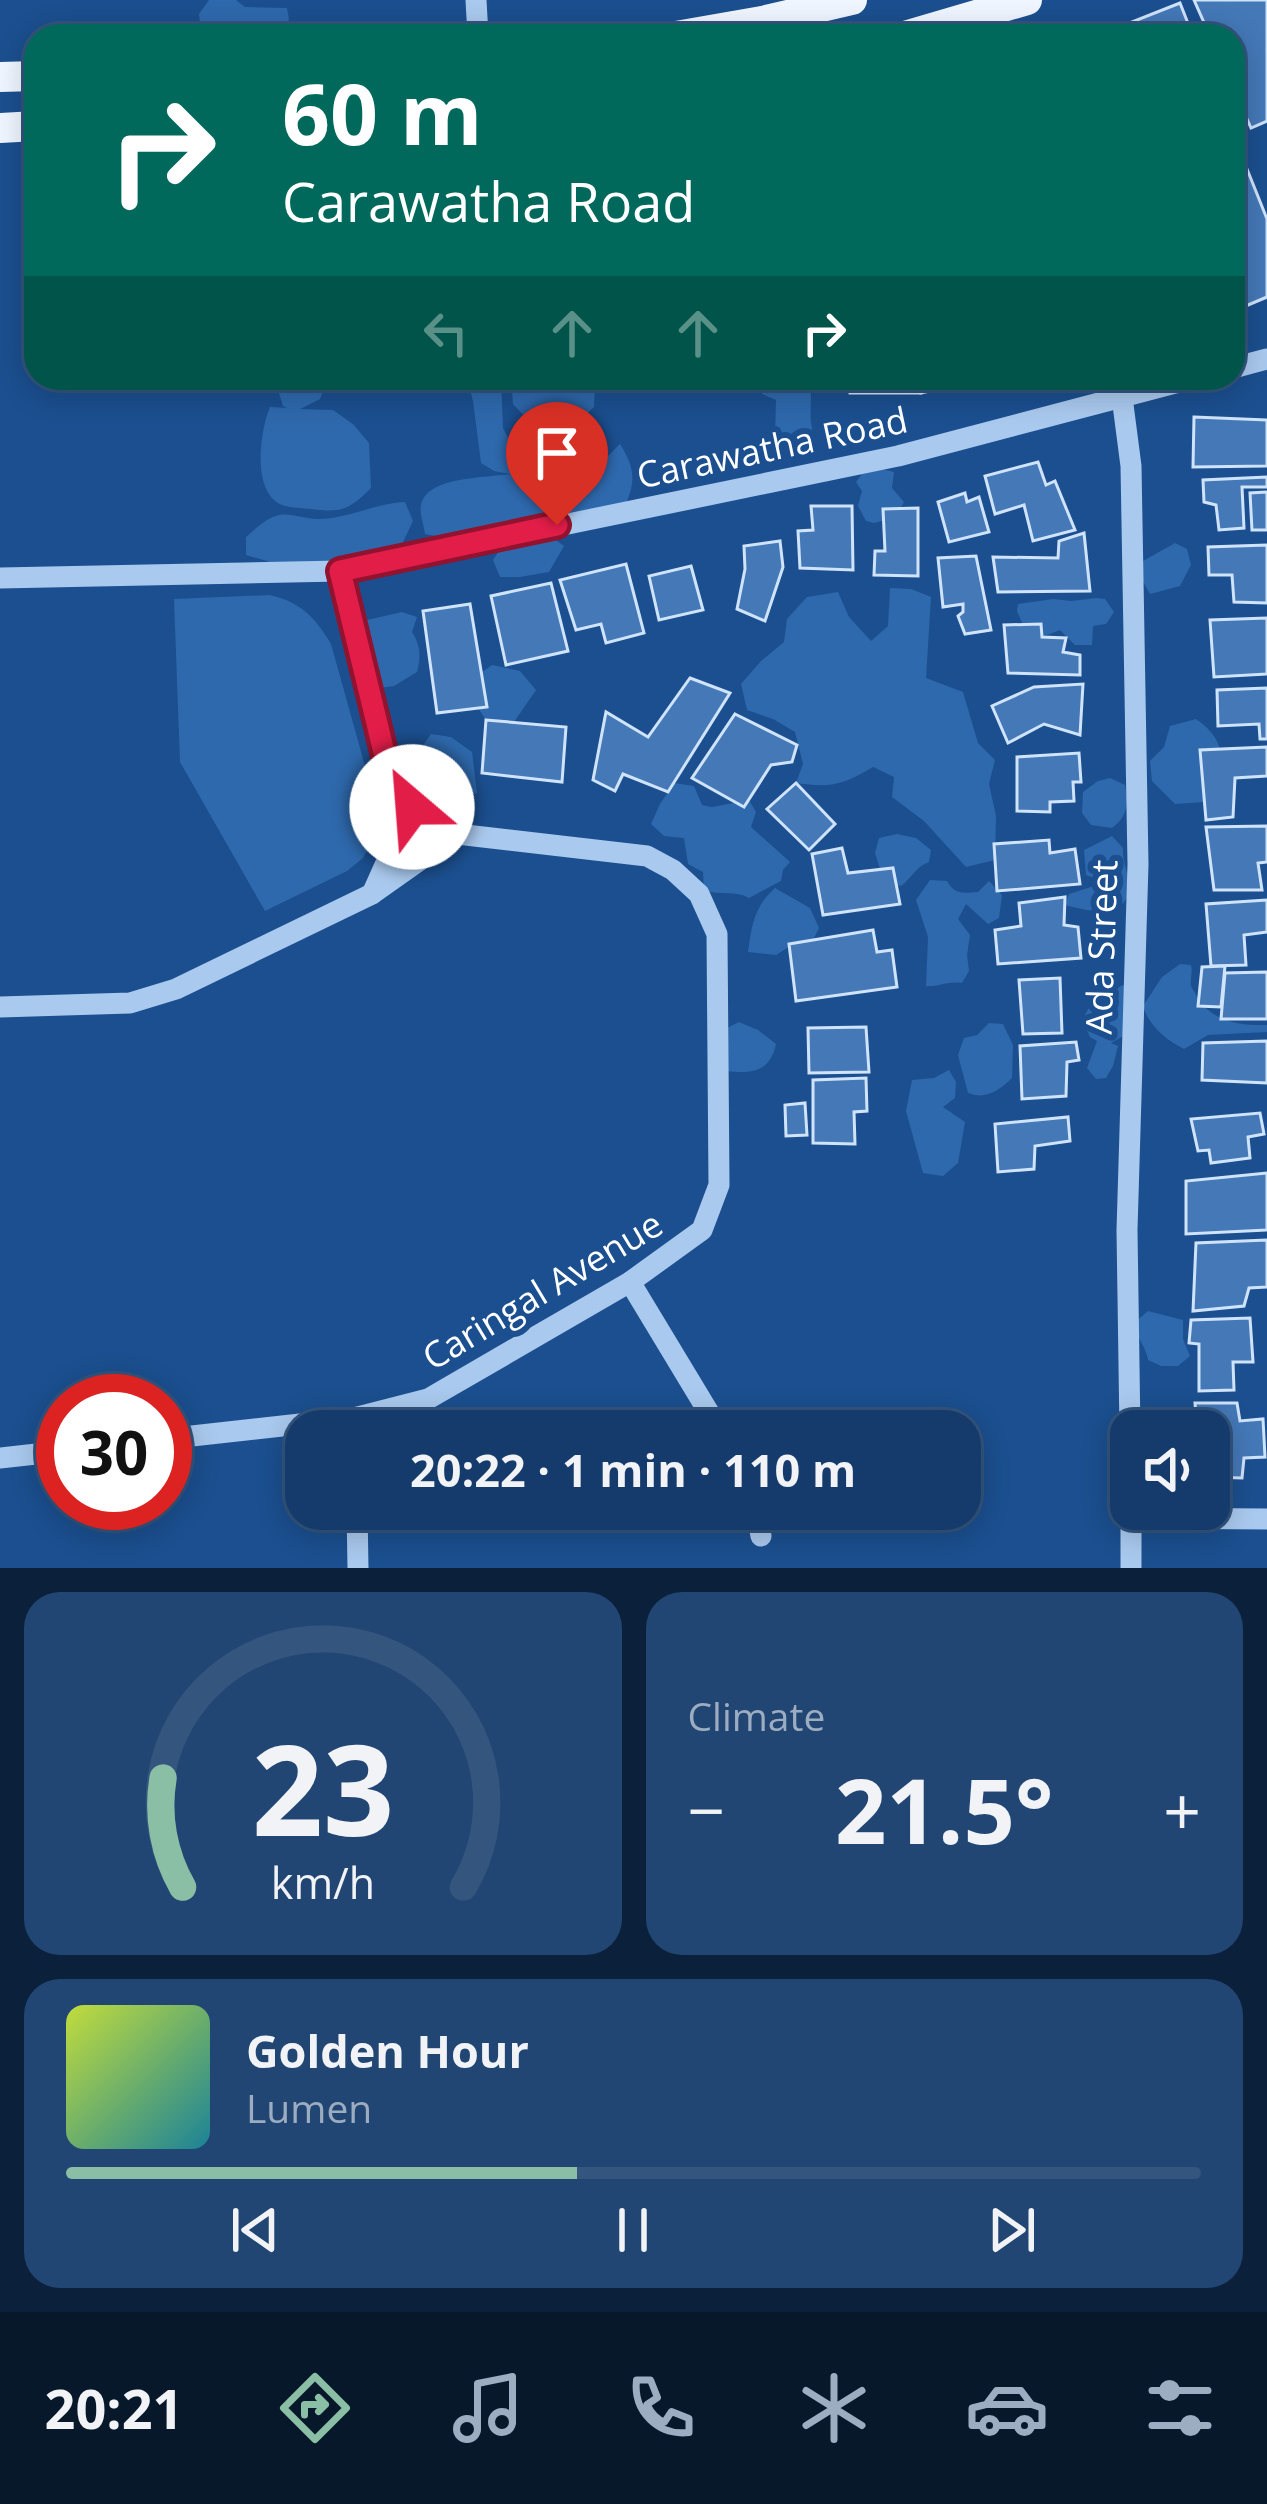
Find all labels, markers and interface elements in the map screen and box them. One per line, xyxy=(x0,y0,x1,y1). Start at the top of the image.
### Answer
text: 60 m xyxy=(282,55,482,170)
icon: right xyxy=(84,72,240,228)
text: Carawatha Road xyxy=(282,164,695,238)
icon: left xyxy=(413,300,479,366)
icon: ahead xyxy=(539,300,605,366)
icon: ahead xyxy=(665,300,731,366)
icon: right xyxy=(791,300,857,366)
street label: Carawatha Road xyxy=(632,394,912,500)
pin xyxy=(506,402,608,525)
icon: arrive xyxy=(524,420,590,486)
position arrow xyxy=(349,744,475,870)
street label: Ada Street xyxy=(1073,859,1129,1035)
street label: Caringal Avenue xyxy=(413,1199,671,1381)
speed limit sign: 30 xyxy=(36,1374,192,1530)
map controls xyxy=(1110,1410,1230,1530)
button: sound xyxy=(1110,1410,1230,1530)
text: 20:22 · 1 min · 110 m xyxy=(410,1439,856,1500)
text: Climate xyxy=(688,1689,825,1742)
text: 23 xyxy=(251,1703,394,1873)
text: 21.5° xyxy=(835,1748,1054,1870)
text: − xyxy=(688,1764,725,1854)
text: + xyxy=(1163,1764,1201,1854)
text: km/h xyxy=(271,1852,375,1911)
text: Golden Hour xyxy=(246,2020,529,2081)
text: Lumen xyxy=(246,2081,372,2134)
icon: previous xyxy=(222,2197,288,2263)
icon: pause xyxy=(600,2197,666,2263)
icon: next xyxy=(979,2197,1045,2263)
icon: directions xyxy=(273,2366,357,2450)
icon: music xyxy=(446,2366,530,2450)
icon: phone xyxy=(619,2366,703,2450)
icon: climate xyxy=(792,2366,876,2450)
icon: car xyxy=(965,2366,1049,2450)
icon: filters xyxy=(1138,2366,1222,2450)
text: 20:21 xyxy=(45,2371,183,2445)

